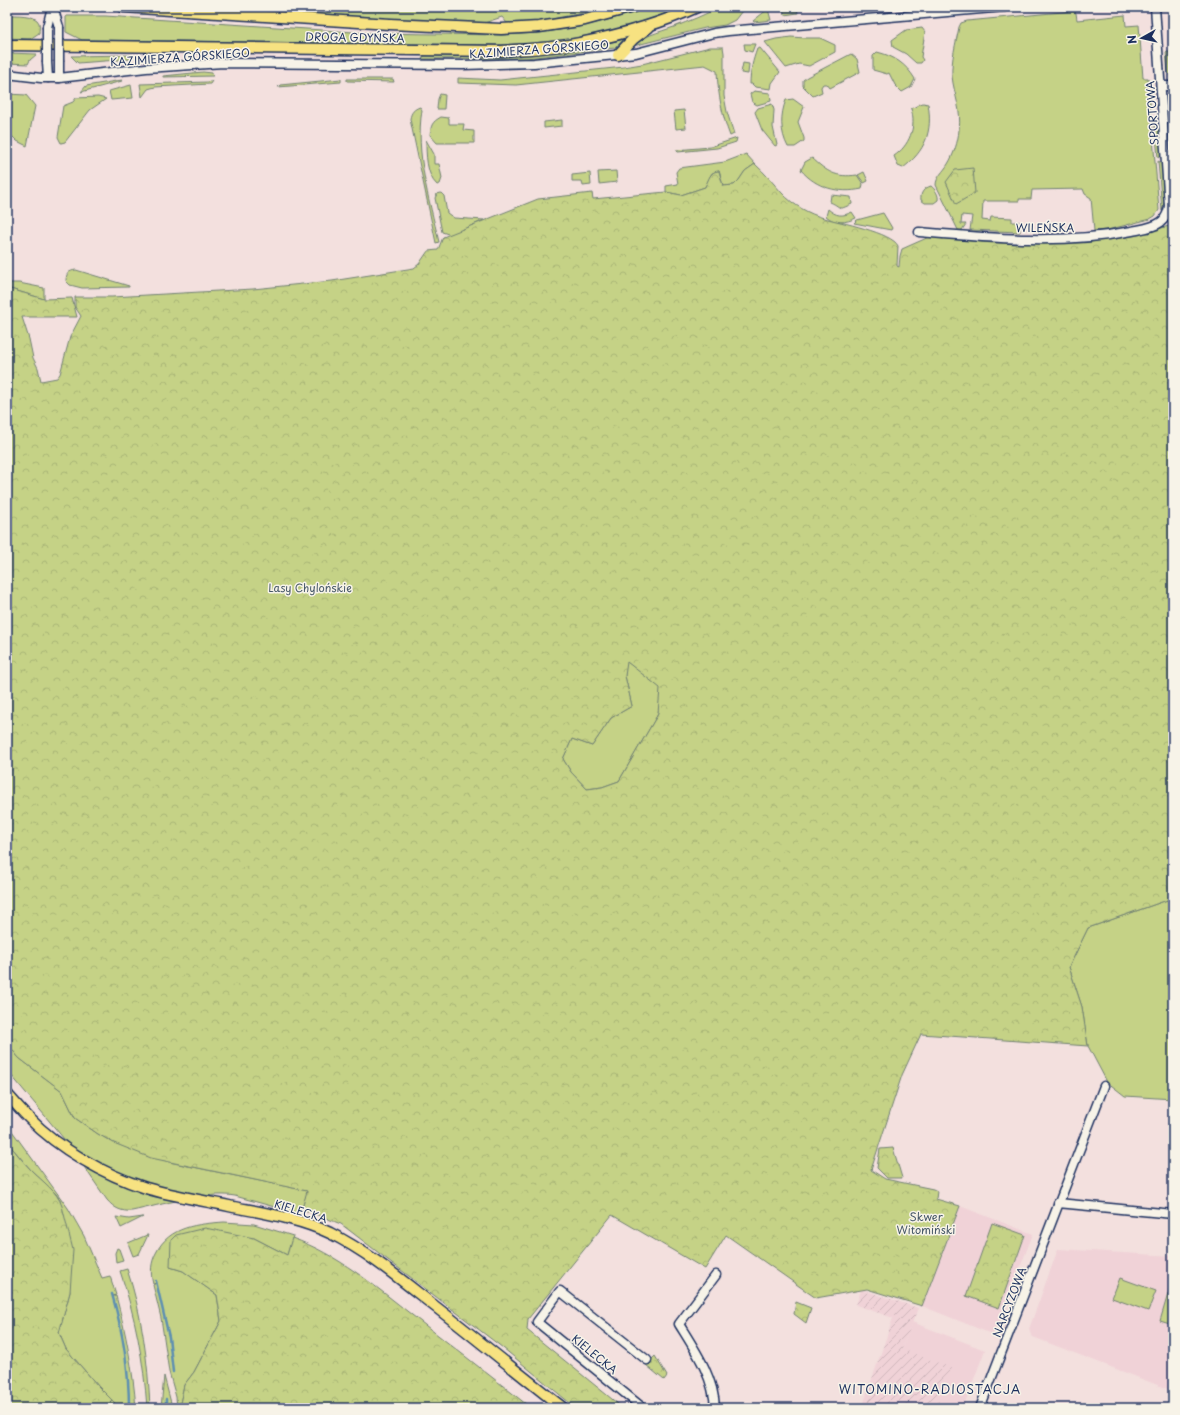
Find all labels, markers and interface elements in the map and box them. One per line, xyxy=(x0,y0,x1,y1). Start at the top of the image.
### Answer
north arrow xyxy=(1122,18,1162,58)
street label: DROGA GDYŃSKA xyxy=(305,28,405,46)
text: N xyxy=(1123,34,1141,45)
street label: KAZIMIERZA GÓRSKIEGO xyxy=(469,36,610,62)
street label: KAZIMIERZA GÓRSKIEGO xyxy=(110,44,251,70)
street label: SPORTOWA xyxy=(1141,80,1163,146)
street label: WILEŃSKA xyxy=(1016,219,1074,236)
park label: Lasy Chylońskie xyxy=(268,579,352,596)
street label: KIELECKA xyxy=(272,1195,330,1227)
park label: Skwer Witomiński xyxy=(897,1208,955,1238)
street label: NARCYZOWA xyxy=(988,1264,1030,1340)
street label: KIELECKA xyxy=(568,1330,622,1378)
district label: WITOMINO-RADIOSTACJA xyxy=(839,1380,1021,1398)

